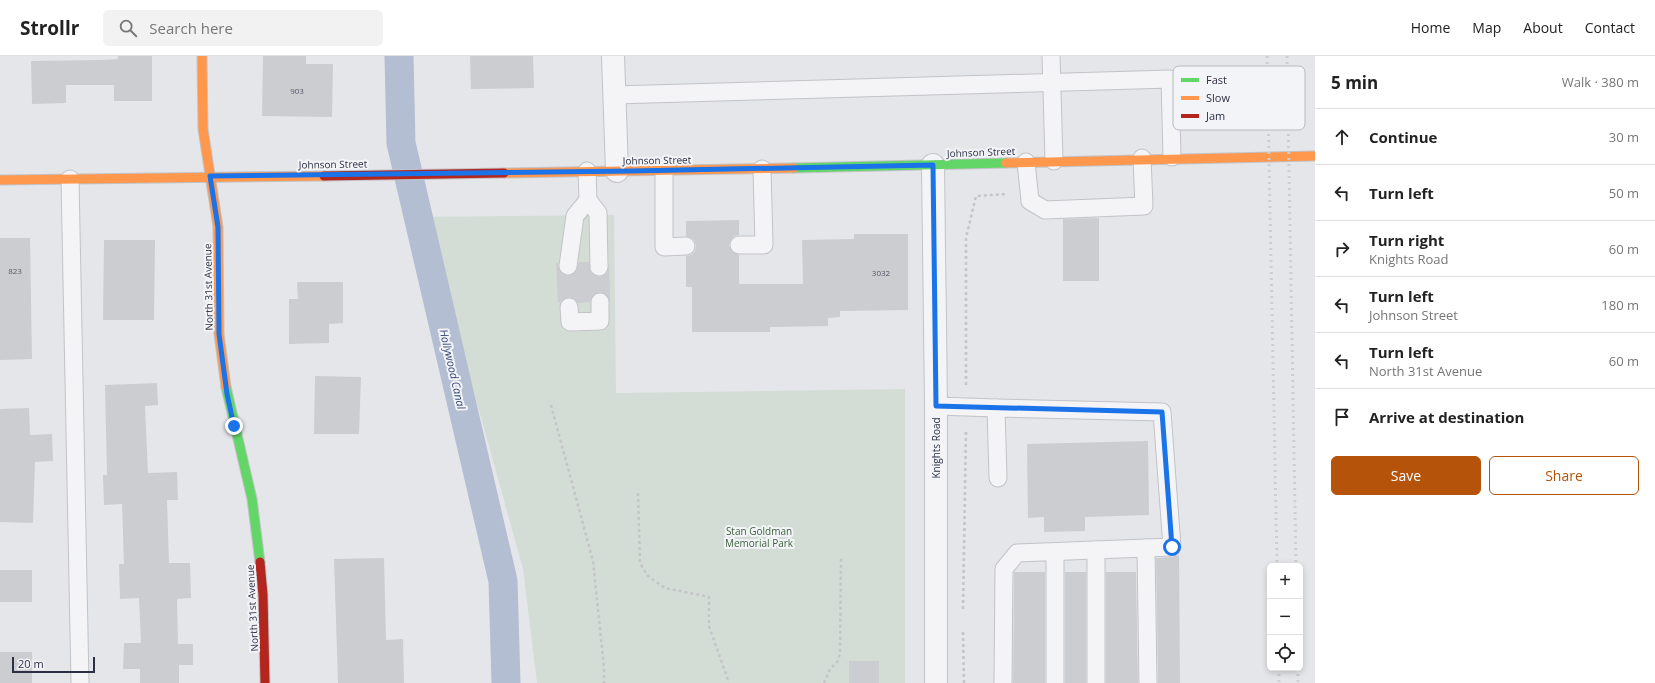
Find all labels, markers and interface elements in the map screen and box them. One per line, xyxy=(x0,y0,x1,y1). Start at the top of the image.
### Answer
search box xyxy=(103,10,383,46)
text: Strollr xyxy=(20,15,79,41)
icon: search xyxy=(117,17,139,39)
text: Search here xyxy=(149,18,233,38)
text: Home xyxy=(1411,18,1450,37)
text: Map xyxy=(1472,18,1501,37)
text: About xyxy=(1523,18,1563,37)
text: Contact xyxy=(1585,18,1635,37)
legend xyxy=(1173,66,1305,130)
text: 5 min xyxy=(1331,71,1378,94)
text: Fast xyxy=(1206,72,1227,87)
text: Walk · 380 m xyxy=(1562,73,1639,91)
house number: 903 xyxy=(290,85,304,96)
text: Slow xyxy=(1206,90,1230,105)
text: Jam xyxy=(1205,108,1225,123)
icon: ahead xyxy=(1331,126,1353,148)
text: Continue xyxy=(1369,127,1437,147)
text: 30 m xyxy=(1609,128,1639,146)
street label: Johnson Street xyxy=(946,144,1016,160)
street label: Johnson Street xyxy=(622,152,692,168)
street label: Johnson Street xyxy=(298,156,368,172)
icon: left xyxy=(1331,182,1353,204)
text: Turn left xyxy=(1369,183,1434,203)
text: 50 m xyxy=(1609,184,1639,202)
text: Turn right xyxy=(1369,230,1444,250)
icon: right xyxy=(1331,238,1353,260)
text: 60 m xyxy=(1609,240,1639,258)
street label: North 31st Avenue xyxy=(200,243,216,331)
text: Knights Road xyxy=(1369,250,1448,268)
house number: 823 xyxy=(8,265,22,276)
house number: 3032 xyxy=(872,267,891,278)
text: Turn left xyxy=(1369,286,1434,306)
icon: left xyxy=(1331,294,1353,316)
text: 180 m xyxy=(1601,296,1639,314)
text: Johnson Street xyxy=(1369,306,1458,324)
water label: Hollywood Canal xyxy=(436,327,470,411)
text: Turn left xyxy=(1369,342,1434,362)
icon: left xyxy=(1331,350,1353,372)
text: 60 m xyxy=(1609,352,1639,370)
text: North 31st Avenue xyxy=(1369,362,1482,380)
icon: arrive xyxy=(1331,406,1353,428)
text: Arrive at destination xyxy=(1369,407,1524,427)
route end xyxy=(225,417,243,435)
street label: Knights Road xyxy=(929,417,943,479)
button: Save xyxy=(1331,456,1481,495)
button: Share xyxy=(1489,456,1639,495)
park label: Stan Goldman Memorial Park xyxy=(725,524,794,550)
route start xyxy=(1163,538,1181,556)
map controls xyxy=(1267,563,1303,671)
button: + xyxy=(1267,563,1303,599)
street label: North 31st Avenue xyxy=(243,564,261,652)
button: − xyxy=(1267,599,1303,635)
button: locate xyxy=(1267,635,1303,671)
scale bar xyxy=(12,655,95,674)
text: 20 m xyxy=(18,656,44,671)

